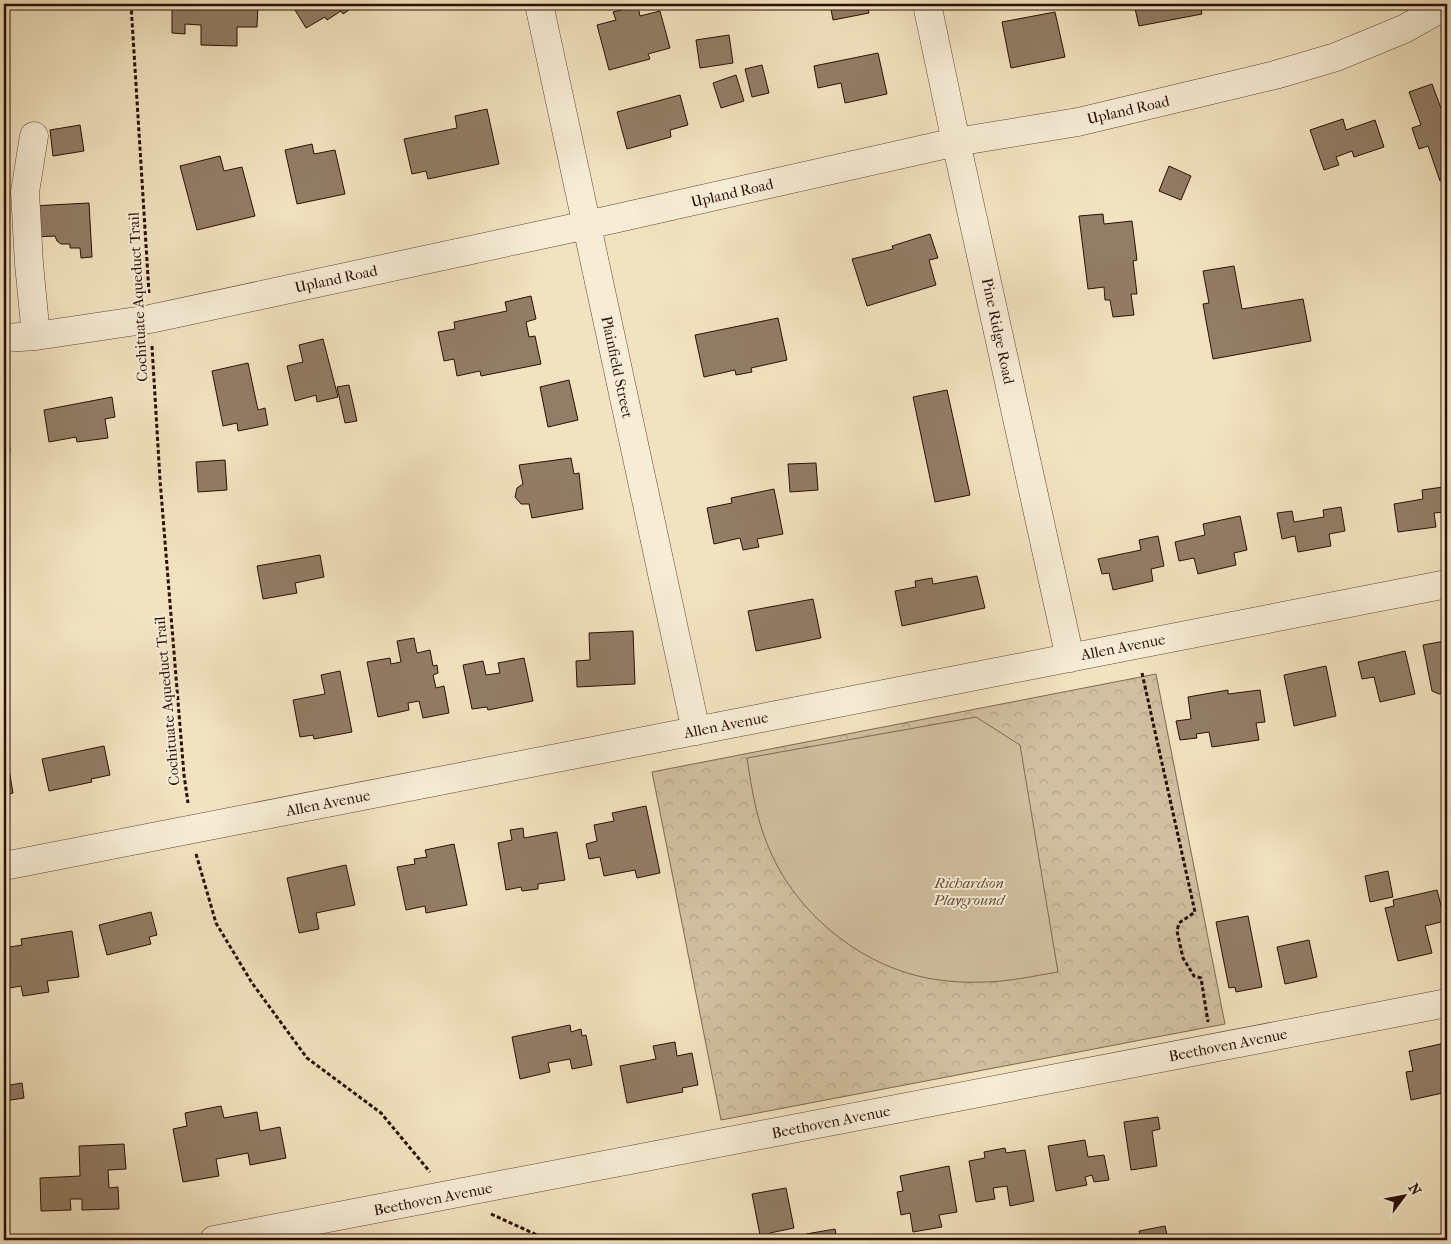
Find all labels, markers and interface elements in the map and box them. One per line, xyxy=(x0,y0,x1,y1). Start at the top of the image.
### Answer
street label: Upland Road xyxy=(1085,92,1172,128)
street label: Upland Road xyxy=(689,175,776,211)
street label: Cochituate Aqueduct Trail xyxy=(125,212,151,382)
street label: Upland Road xyxy=(293,261,380,297)
street label: Pine Ridge Road xyxy=(978,276,1018,387)
street label: Plainfield Street xyxy=(597,314,637,420)
street label: Cochituate Aqueduct Trail xyxy=(151,616,183,786)
street label: Allen Avenue xyxy=(1078,630,1167,664)
street label: Allen Avenue xyxy=(681,708,770,742)
street label: Allen Avenue xyxy=(283,786,372,820)
park label: Richardson Playground xyxy=(933,874,1007,909)
street label: Beethoven Avenue xyxy=(1167,1025,1289,1065)
street label: Beethoven Avenue xyxy=(770,1102,892,1142)
north arrow xyxy=(1378,1172,1428,1222)
street label: Beethoven Avenue xyxy=(372,1179,494,1219)
text: N xyxy=(1405,1180,1425,1199)

